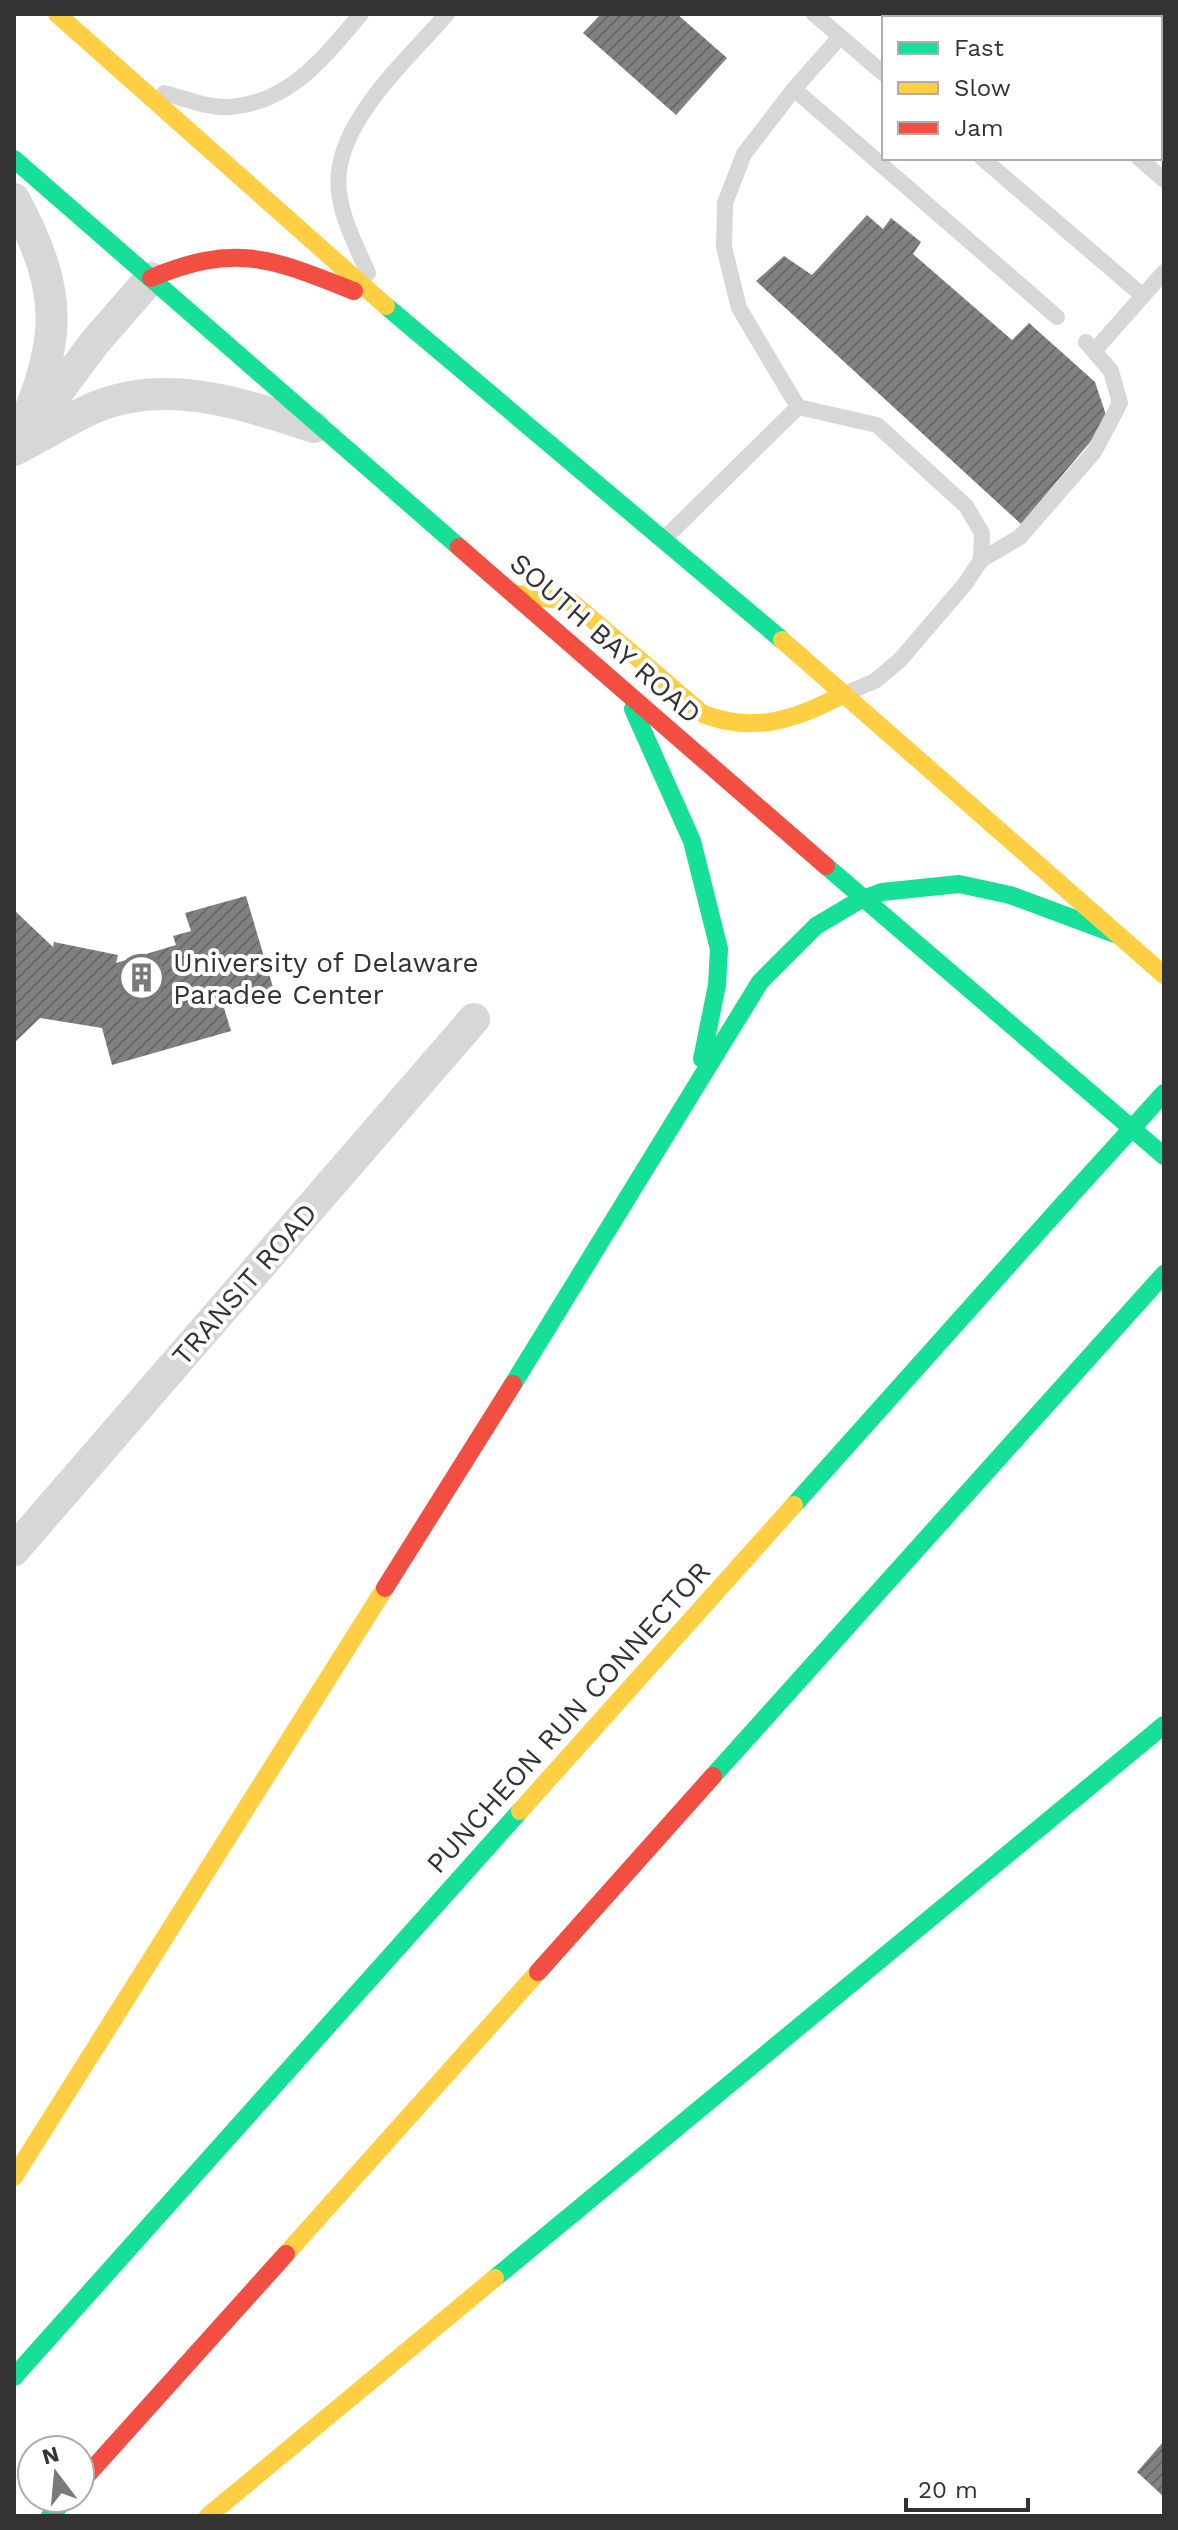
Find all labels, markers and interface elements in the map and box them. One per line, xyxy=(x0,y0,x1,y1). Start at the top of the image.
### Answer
legend xyxy=(882,16,1162,160)
text: Fast xyxy=(954,34,1004,62)
text: Slow xyxy=(954,74,1011,102)
text: Jam xyxy=(954,114,1004,142)
street label: SOUTH BAY ROAD xyxy=(503,546,708,730)
place label: University of Delaware Paradee Center xyxy=(173,946,479,1011)
building icon: University of Delaware Paradee Center xyxy=(118,954,166,1002)
street label: TRANSIT ROAD xyxy=(165,1197,324,1372)
street label: PUNCHEON RUN CONNECTOR xyxy=(420,1555,717,1880)
north arrow xyxy=(16,2434,96,2514)
text: N xyxy=(39,2441,62,2470)
scale bar xyxy=(906,2462,1028,2512)
text: 20 m xyxy=(918,2476,978,2504)

